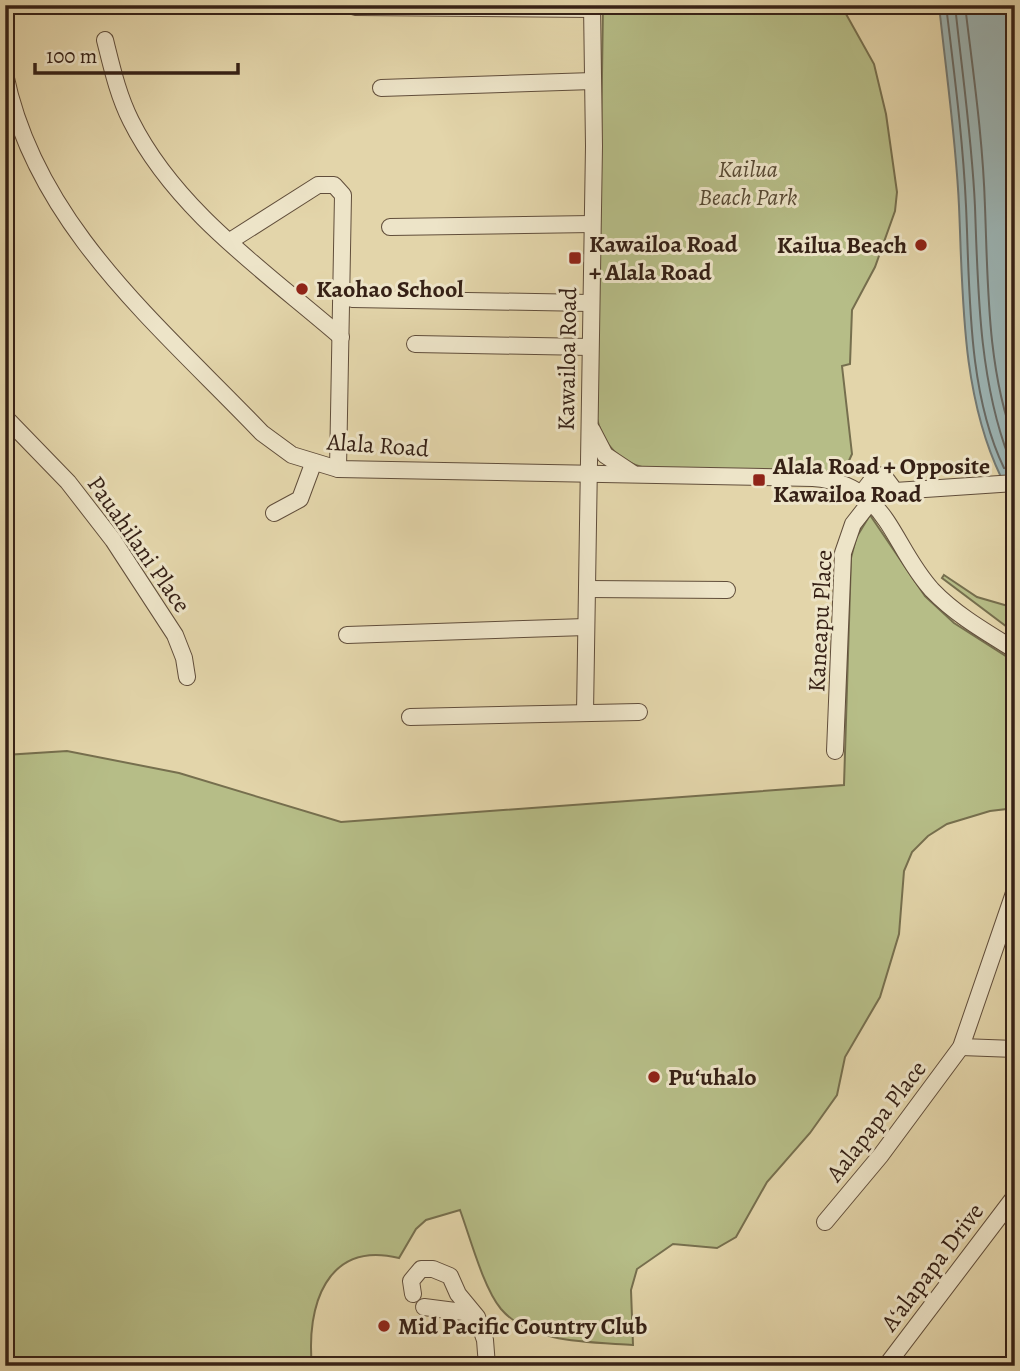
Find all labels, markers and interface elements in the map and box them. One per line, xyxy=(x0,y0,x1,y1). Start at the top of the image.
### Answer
scale bar xyxy=(35,32,238,76)
text: 100 m xyxy=(46,42,97,70)
park label: Kailua Beach Park xyxy=(699,153,798,213)
place label: Kawailoa Road + Alala Road xyxy=(589,228,738,288)
place label: Kailua Beach xyxy=(777,229,907,261)
marker: Kailua Beach xyxy=(913,237,929,253)
marker: Kawailoa Road + Alala Road xyxy=(567,250,583,266)
place label: Kaohao School xyxy=(316,273,464,305)
marker: Kaohao School xyxy=(294,281,310,297)
street label: Kawailoa Road xyxy=(550,287,584,431)
street label: Alala Road xyxy=(325,425,430,465)
place label: Alala Road + Opposite Kawailoa Road xyxy=(772,450,990,510)
street label: Pauahilani Place xyxy=(80,469,198,619)
marker: Alala Road + Opposite Kawailoa Road xyxy=(751,472,767,488)
street label: Kaneapu Place xyxy=(800,549,840,693)
street label: Aalapapa Place xyxy=(818,1054,933,1189)
place label: Puʻuhalo xyxy=(668,1061,757,1093)
marker: Puʻuhalo xyxy=(646,1069,662,1085)
street label: Aʻalapapa Drive xyxy=(873,1196,991,1338)
place label: Mid Pacific Country Club xyxy=(398,1310,647,1342)
marker: Mid Pacific Country Club xyxy=(376,1318,392,1334)

